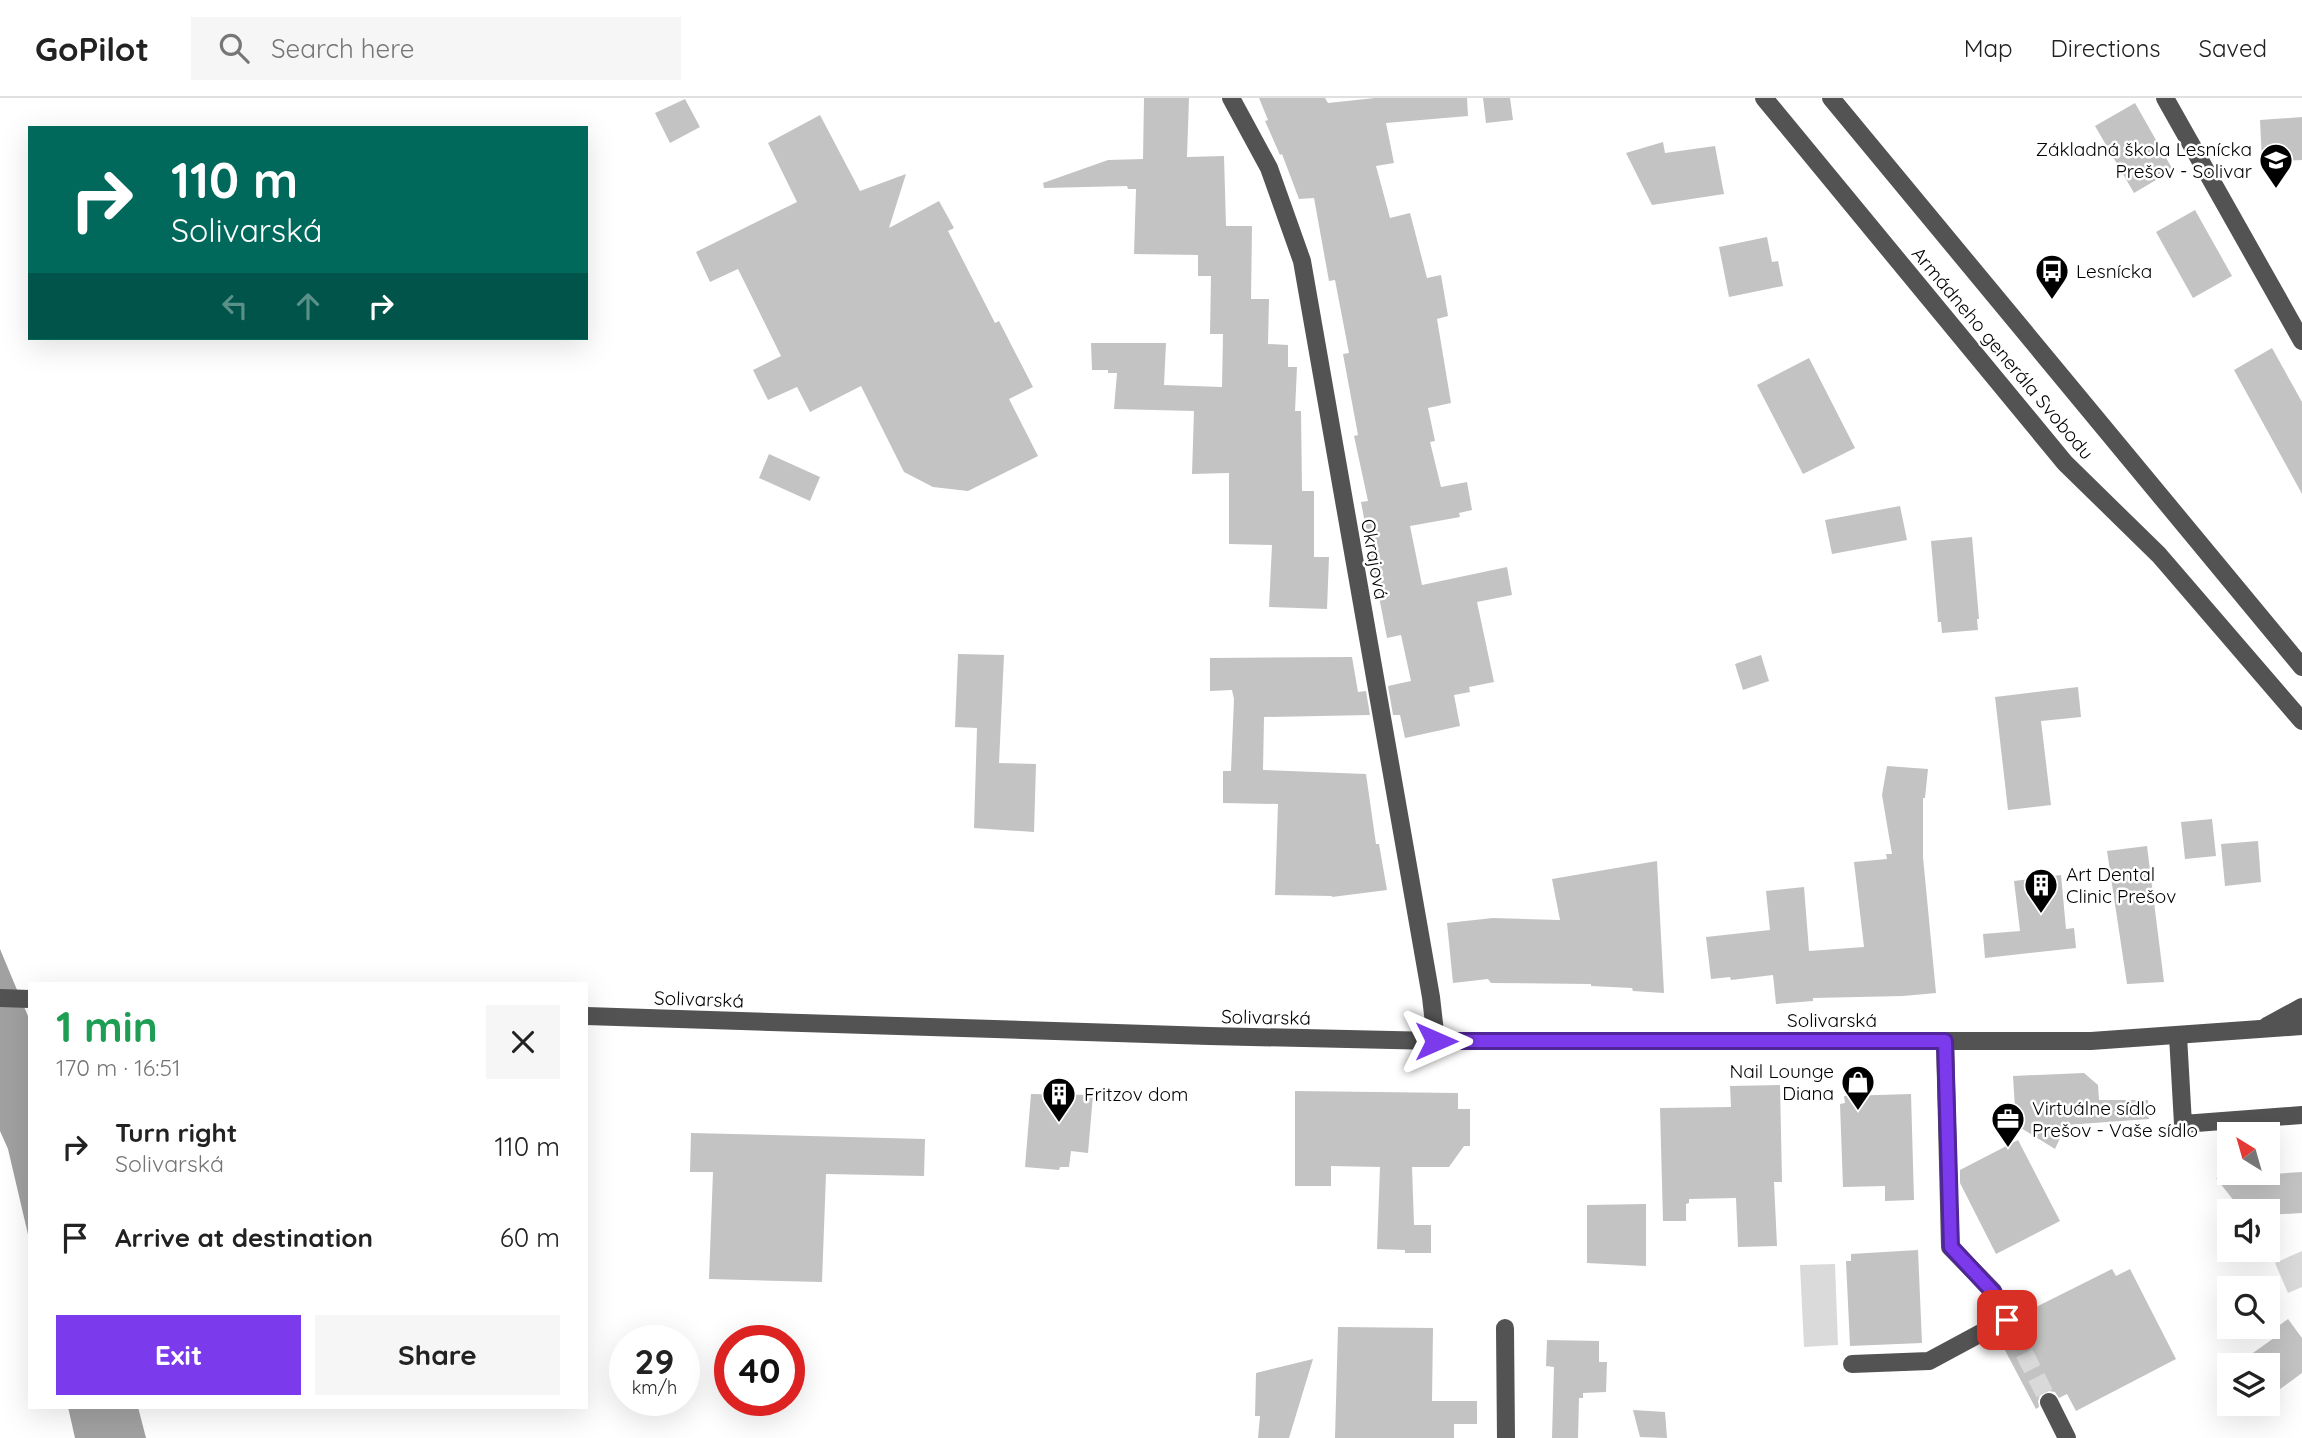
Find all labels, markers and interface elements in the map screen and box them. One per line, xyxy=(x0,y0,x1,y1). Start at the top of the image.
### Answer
search box xyxy=(191,17,681,80)
text: GoPilot xyxy=(35,28,149,69)
icon: search xyxy=(215,29,253,67)
text: Search here xyxy=(271,32,414,65)
text: Map xyxy=(1964,33,2013,63)
text: Directions xyxy=(2051,33,2161,63)
text: Saved xyxy=(2199,33,2267,63)
place label: Základná škola Lesnícka Prešov - Solivar xyxy=(2036,137,2253,183)
school or university icon: Základná škola Lesnícka Prešov - Solivar xyxy=(2257,141,2295,190)
text: 110 m xyxy=(171,149,298,210)
icon: right xyxy=(56,154,147,245)
text: Solivarská xyxy=(171,210,323,250)
street label: Armádneho generála Svobodu xyxy=(1907,242,2099,464)
bus stop icon: Lesnícka xyxy=(2033,252,2071,301)
place label: Lesnícka xyxy=(2076,259,2152,283)
icon: left xyxy=(216,287,254,325)
icon: ahead xyxy=(289,287,327,325)
icon: right xyxy=(362,287,400,325)
street label: Okrajová xyxy=(1356,517,1394,601)
place label: Art Dental Clinic Prešov xyxy=(2066,862,2176,908)
building icon: Art Dental Clinic Prešov xyxy=(2022,866,2060,915)
street label: Solivarská xyxy=(654,985,744,1013)
text: 1 min xyxy=(56,1000,158,1053)
street label: Solivarská xyxy=(1221,1004,1311,1030)
position arrow xyxy=(1399,1004,1473,1078)
button: close xyxy=(486,1005,560,1079)
street label: Solivarská xyxy=(1787,1008,1877,1032)
text: 170 m · 16:51 xyxy=(56,1053,181,1082)
place label: Nail Lounge Diana xyxy=(1729,1059,1834,1105)
shop icon: Nail Lounge Diana xyxy=(1839,1063,1877,1112)
building icon: Fritzov dom xyxy=(1040,1075,1078,1124)
place label: Fritzov dom xyxy=(1084,1082,1188,1106)
place label: Virtuálne sídlo Prešov - Vaše sídlo xyxy=(2032,1096,2198,1142)
office icon: Virtuálne sídlo Prešov - Vaše sídlo xyxy=(1989,1100,2027,1149)
text: Turn right xyxy=(115,1116,237,1149)
north arrow xyxy=(2217,1122,2280,1185)
map controls xyxy=(2217,1122,2280,1416)
icon: right xyxy=(56,1128,94,1166)
text: 110 m xyxy=(494,1130,560,1163)
text: Solivarská xyxy=(115,1149,224,1178)
button: sound xyxy=(2217,1199,2280,1262)
icon: arrive xyxy=(56,1219,94,1257)
text: Arrive at destination xyxy=(115,1221,373,1254)
text: 60 m xyxy=(500,1221,560,1254)
button: search xyxy=(2217,1276,2280,1339)
pin xyxy=(1977,1290,2037,1350)
icon: arrive xyxy=(1988,1301,2026,1339)
button: Exit xyxy=(56,1315,301,1395)
button: Share xyxy=(315,1315,560,1395)
speed limit sign: 40 xyxy=(714,1325,805,1416)
text: 29 xyxy=(635,1339,674,1383)
button: layers xyxy=(2217,1353,2280,1416)
text: km/h xyxy=(632,1376,677,1399)

